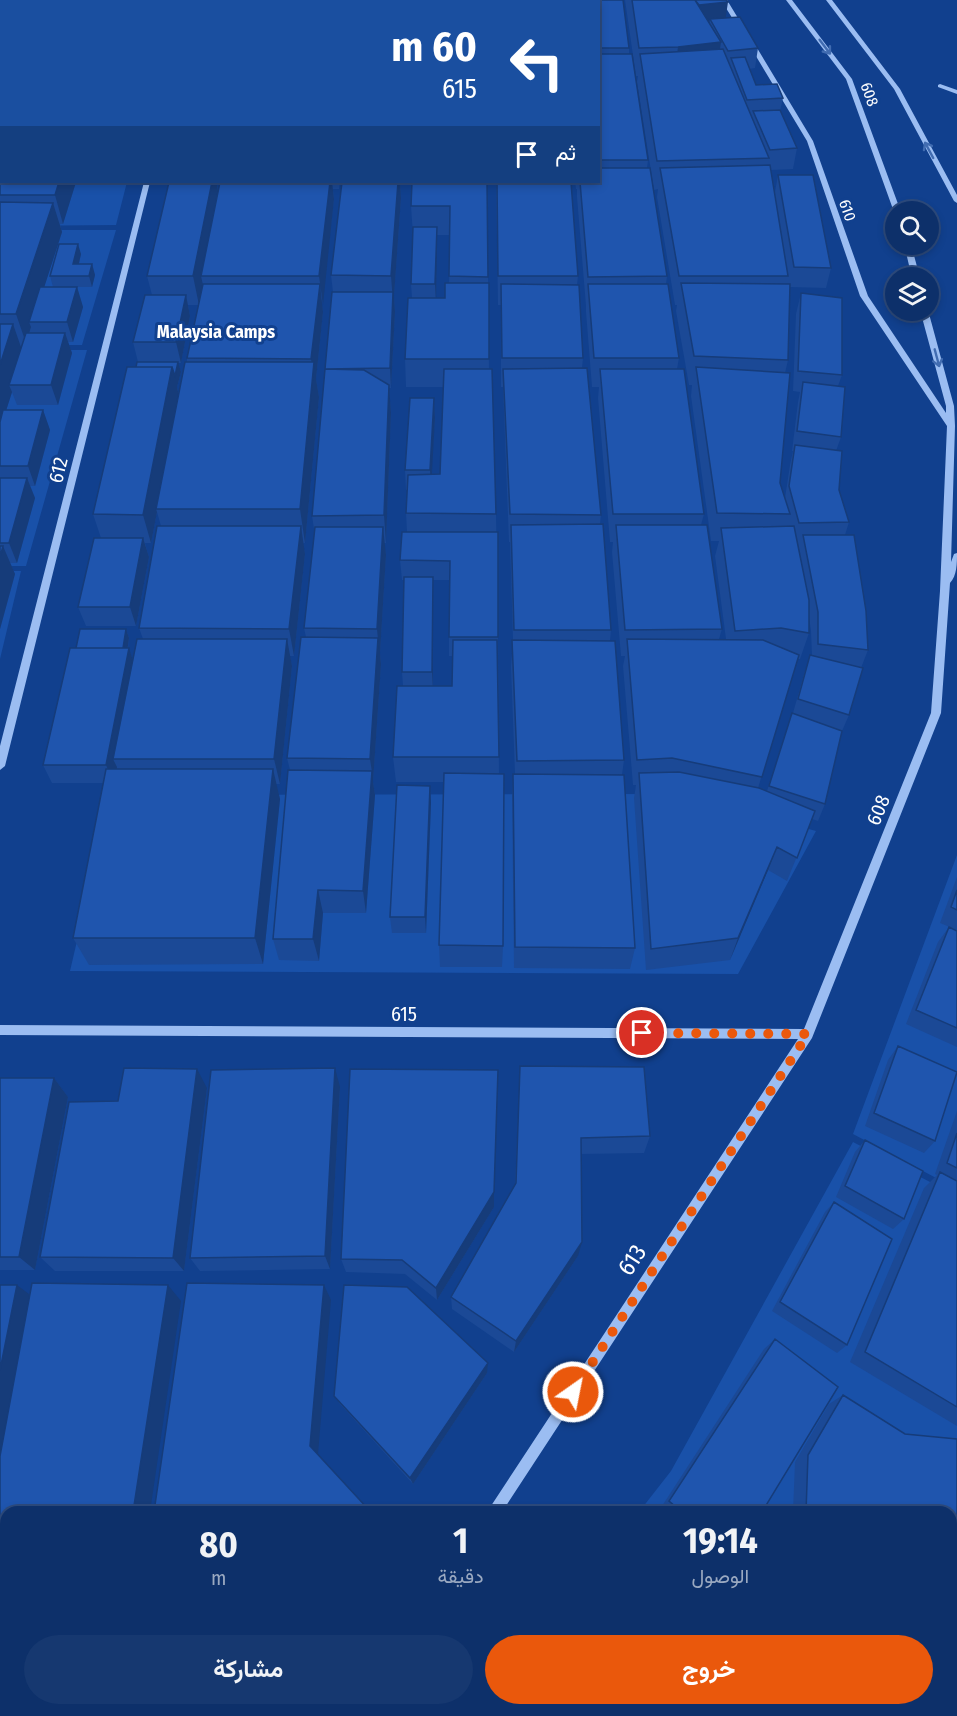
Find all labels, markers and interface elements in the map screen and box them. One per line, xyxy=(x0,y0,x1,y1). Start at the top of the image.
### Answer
text: 60 m xyxy=(391,22,477,72)
icon: left xyxy=(498,24,576,102)
one-way arrow xyxy=(818,38,831,54)
text: 615 xyxy=(442,73,477,105)
street label: 608 xyxy=(856,80,883,109)
icon: arrive xyxy=(510,138,543,171)
text: ثم xyxy=(555,139,576,166)
one-way arrow xyxy=(923,141,935,159)
street label: 610 xyxy=(835,197,860,224)
map controls xyxy=(885,201,939,321)
button: search xyxy=(885,201,939,255)
button: layers xyxy=(885,267,939,321)
district label: Malaysia Camps xyxy=(157,321,275,343)
one-way arrow xyxy=(932,348,943,367)
street label: 612 xyxy=(43,454,73,485)
street label: 608 xyxy=(861,791,895,829)
street label: 615 xyxy=(391,1002,417,1026)
pin xyxy=(616,1007,667,1058)
icon: arrive xyxy=(625,1016,658,1049)
street label: 613 xyxy=(612,1239,652,1281)
position arrow xyxy=(541,1360,605,1424)
text: 1 xyxy=(453,1519,468,1563)
text: 19:14 xyxy=(683,1519,758,1563)
text: 80 xyxy=(199,1523,238,1567)
text: دقيقة xyxy=(437,1564,484,1588)
text: الوصول xyxy=(691,1564,749,1588)
text: m xyxy=(211,1566,226,1590)
button: مشاركة xyxy=(24,1635,473,1704)
button: خروج xyxy=(485,1635,933,1704)

